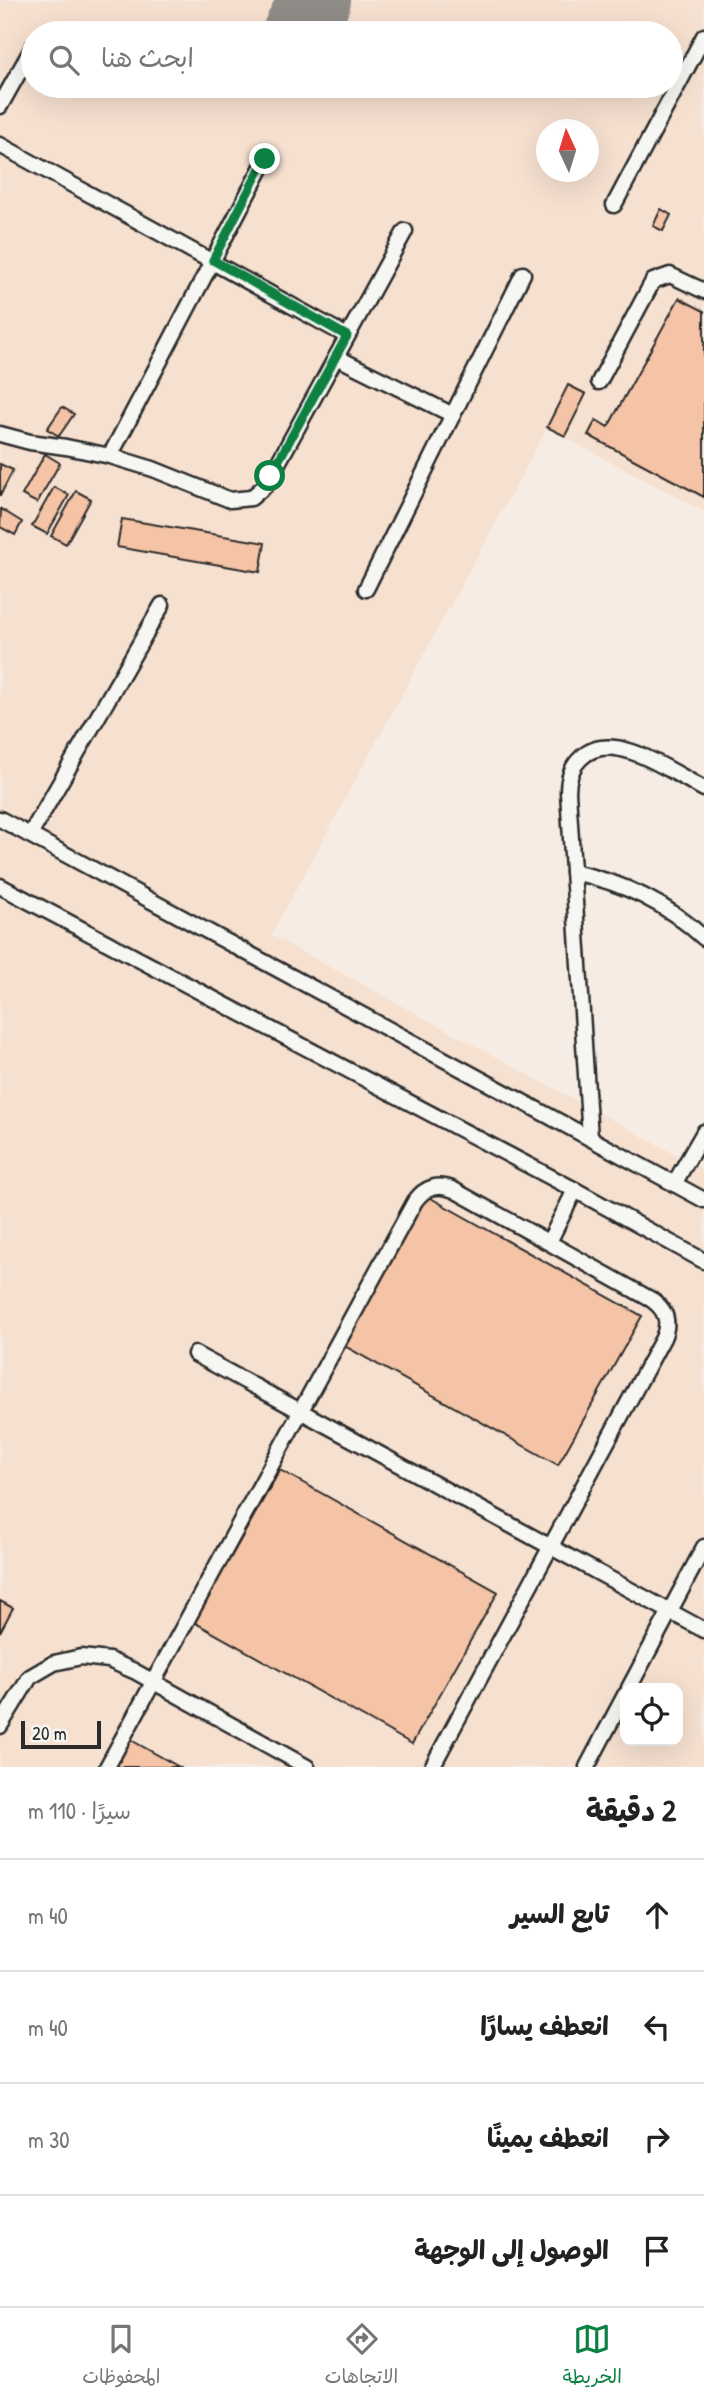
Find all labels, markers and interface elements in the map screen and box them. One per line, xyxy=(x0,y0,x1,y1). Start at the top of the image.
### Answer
search box xyxy=(21,21,683,98)
text: ابحث هنا xyxy=(101,40,194,75)
icon: search xyxy=(45,41,83,79)
north arrow xyxy=(536,119,599,182)
route end xyxy=(249,143,280,174)
route start xyxy=(254,460,285,491)
map controls xyxy=(620,1683,683,1746)
button: locate xyxy=(620,1683,683,1746)
scale bar xyxy=(21,1718,102,1750)
text: 20 m xyxy=(32,1720,67,1746)
text: 2 دقيقة xyxy=(586,1790,676,1830)
text: سيرًا · 110 m xyxy=(28,1795,131,1826)
text: تابع السير xyxy=(510,1896,609,1931)
icon: ahead xyxy=(638,1896,676,1934)
text: 40 m xyxy=(28,1900,68,1931)
text: انعطف يسارًا xyxy=(480,2008,609,2043)
icon: left xyxy=(638,2008,676,2046)
text: 40 m xyxy=(28,2012,68,2043)
text: انعطف يمينًا xyxy=(487,2120,609,2155)
icon: right xyxy=(638,2120,676,2158)
text: 30 m xyxy=(28,2124,70,2155)
text: الوصول إلى الوجهة xyxy=(414,2232,609,2267)
icon: arrive xyxy=(638,2232,676,2270)
tab: المحفوظات xyxy=(82,2320,160,2393)
tab: الاتجاهات xyxy=(325,2320,398,2393)
tab: الخريطة xyxy=(563,2320,622,2393)

